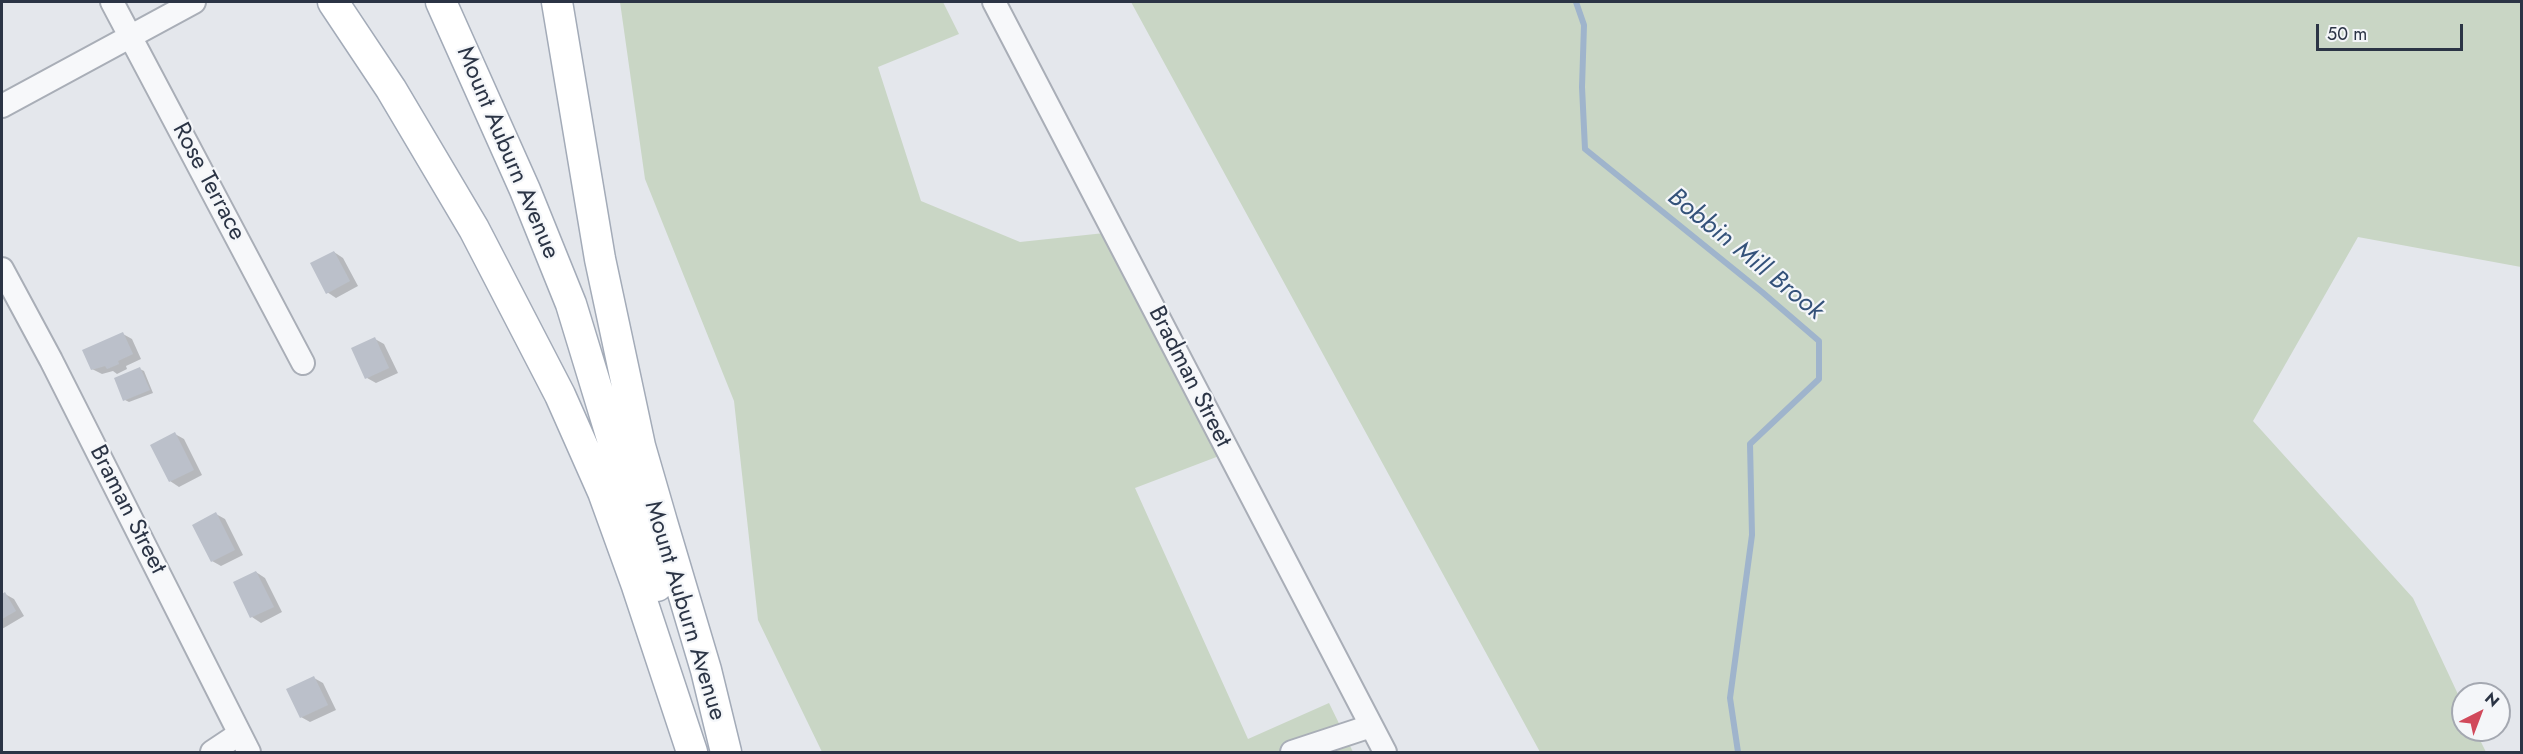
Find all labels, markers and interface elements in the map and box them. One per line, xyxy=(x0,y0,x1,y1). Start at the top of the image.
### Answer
scale bar xyxy=(2319,12,2466,50)
text: 50 m xyxy=(2327,21,2367,47)
street label: Mount Auburn Avenue xyxy=(449,43,565,263)
street label: Rose Terrace xyxy=(165,118,251,246)
water label: Bobbin Mill Brook xyxy=(1661,183,1829,327)
street label: Bradman Street xyxy=(1141,302,1237,452)
street label: Braman Street xyxy=(82,441,172,579)
street label: Mount Auburn Avenue xyxy=(637,498,731,724)
north arrow xyxy=(2451,682,2511,742)
text: N xyxy=(2480,687,2504,713)

